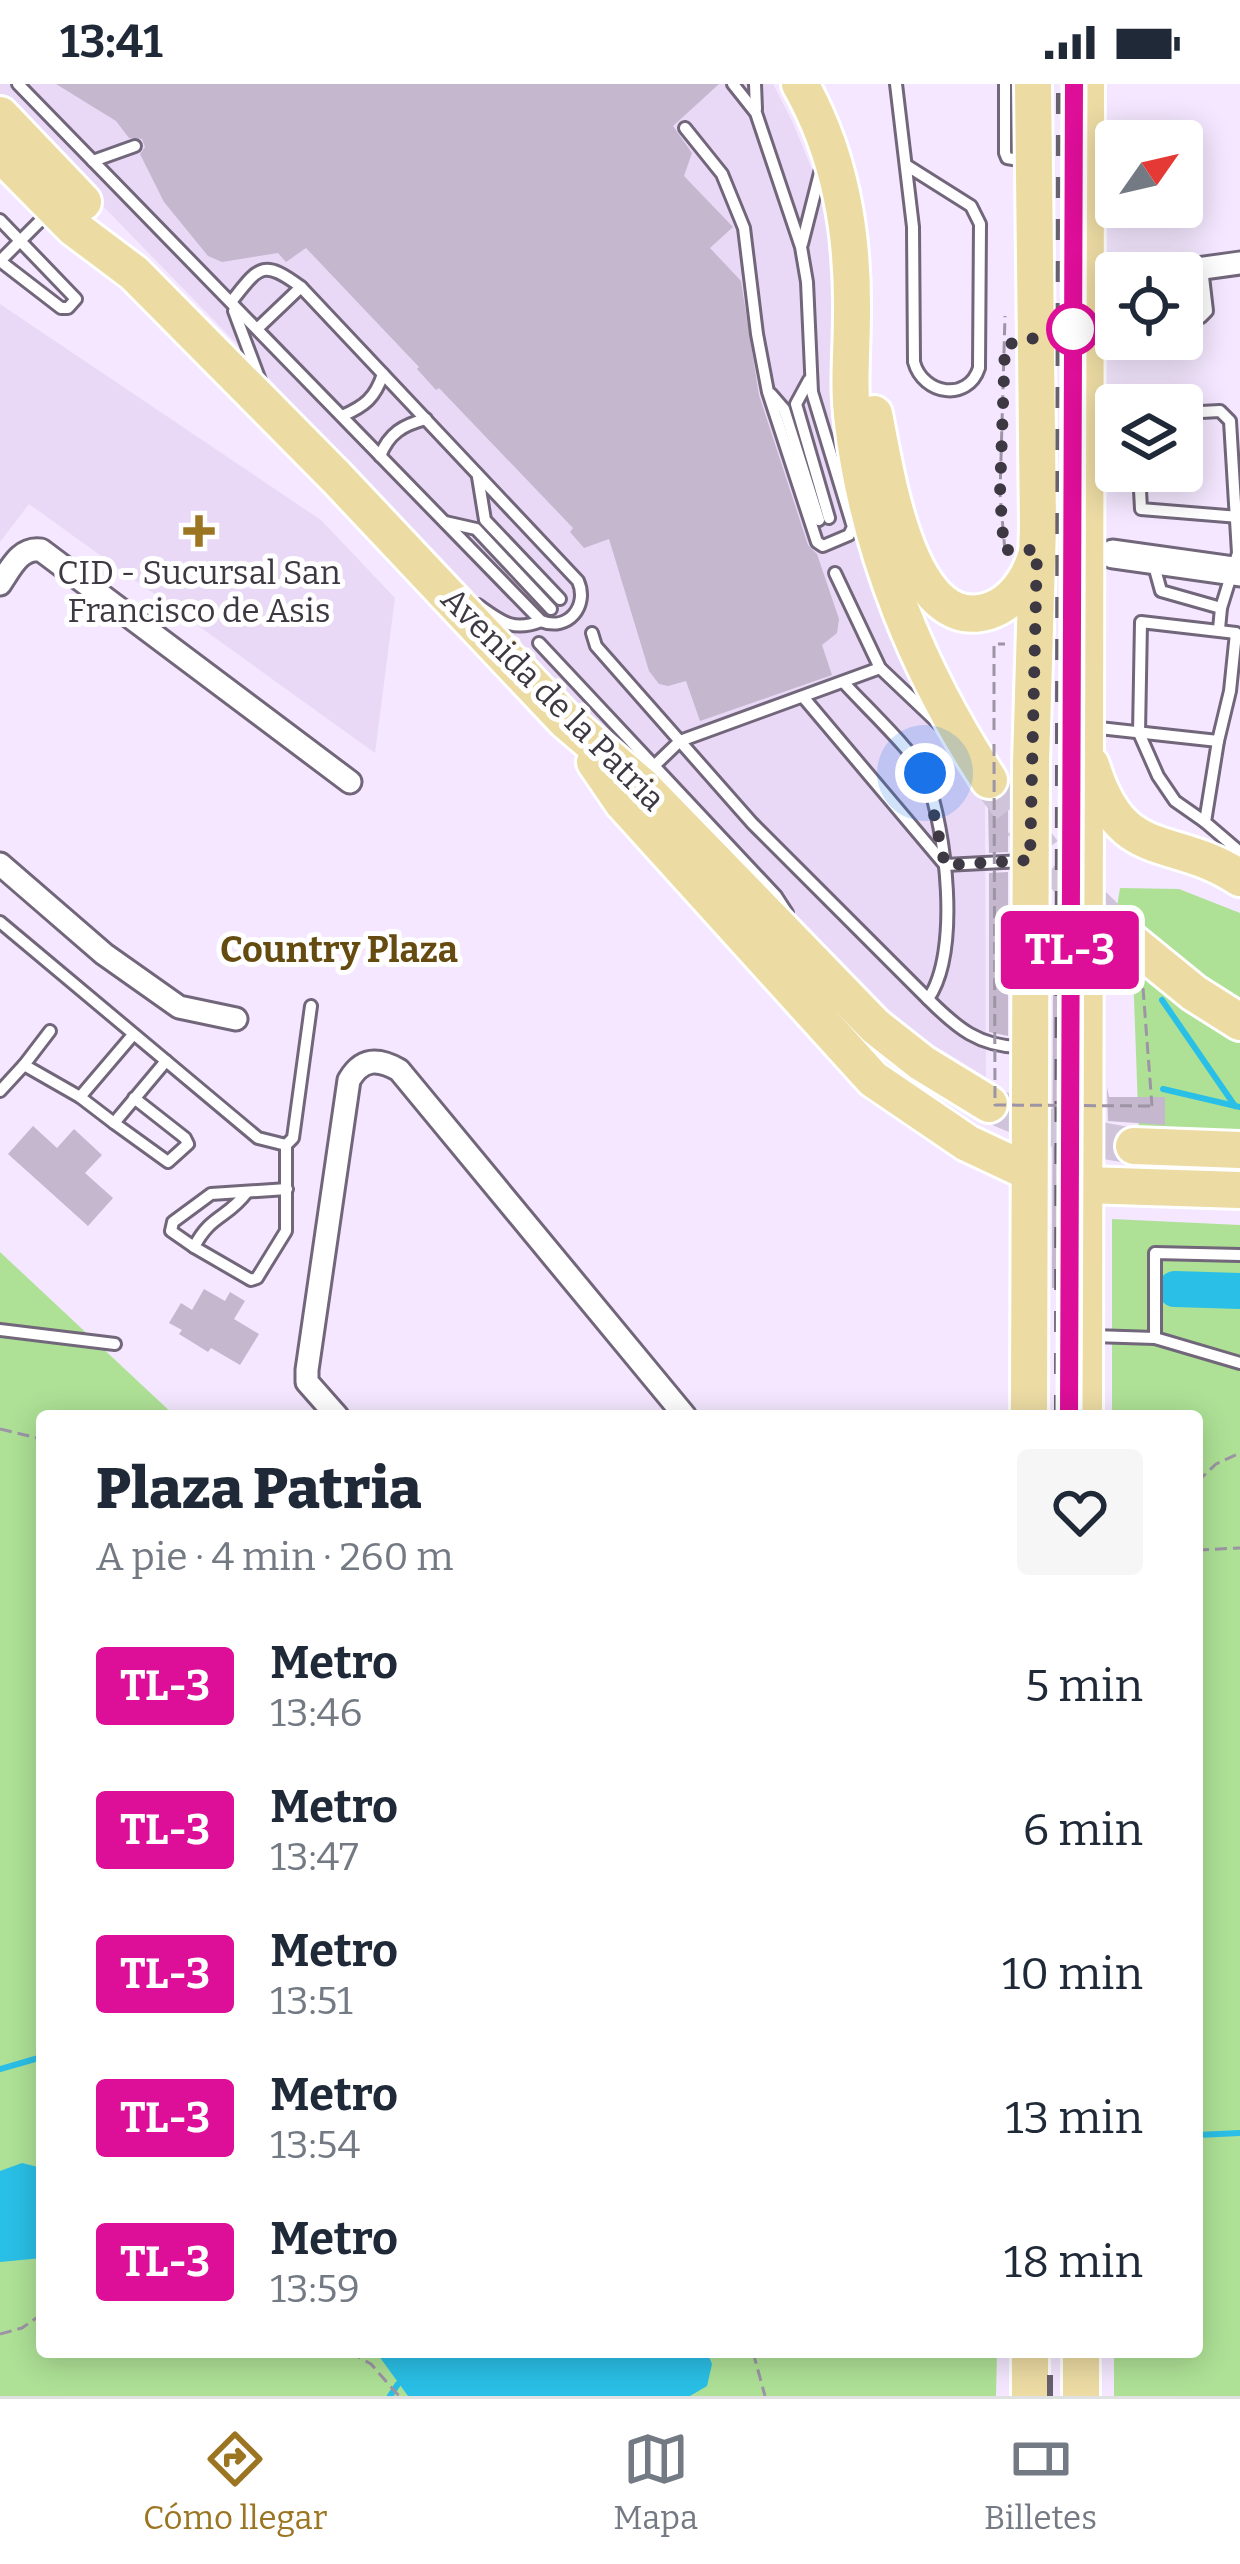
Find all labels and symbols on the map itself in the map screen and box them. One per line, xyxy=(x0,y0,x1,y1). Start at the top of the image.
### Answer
north arrow xyxy=(1095,120,1203,228)
unlabelled marker xyxy=(1048,304,1098,354)
marker: CID - Sucursal San Francisco de Asis xyxy=(183,515,215,547)
place label: CID - Sucursal San Francisco de Asis xyxy=(57,553,341,631)
street label: Avenida de la Patria xyxy=(433,579,673,819)
your location xyxy=(895,743,955,803)
line badge: TL-3 xyxy=(986,911,1154,989)
district label: Country Plaza xyxy=(220,928,458,972)

